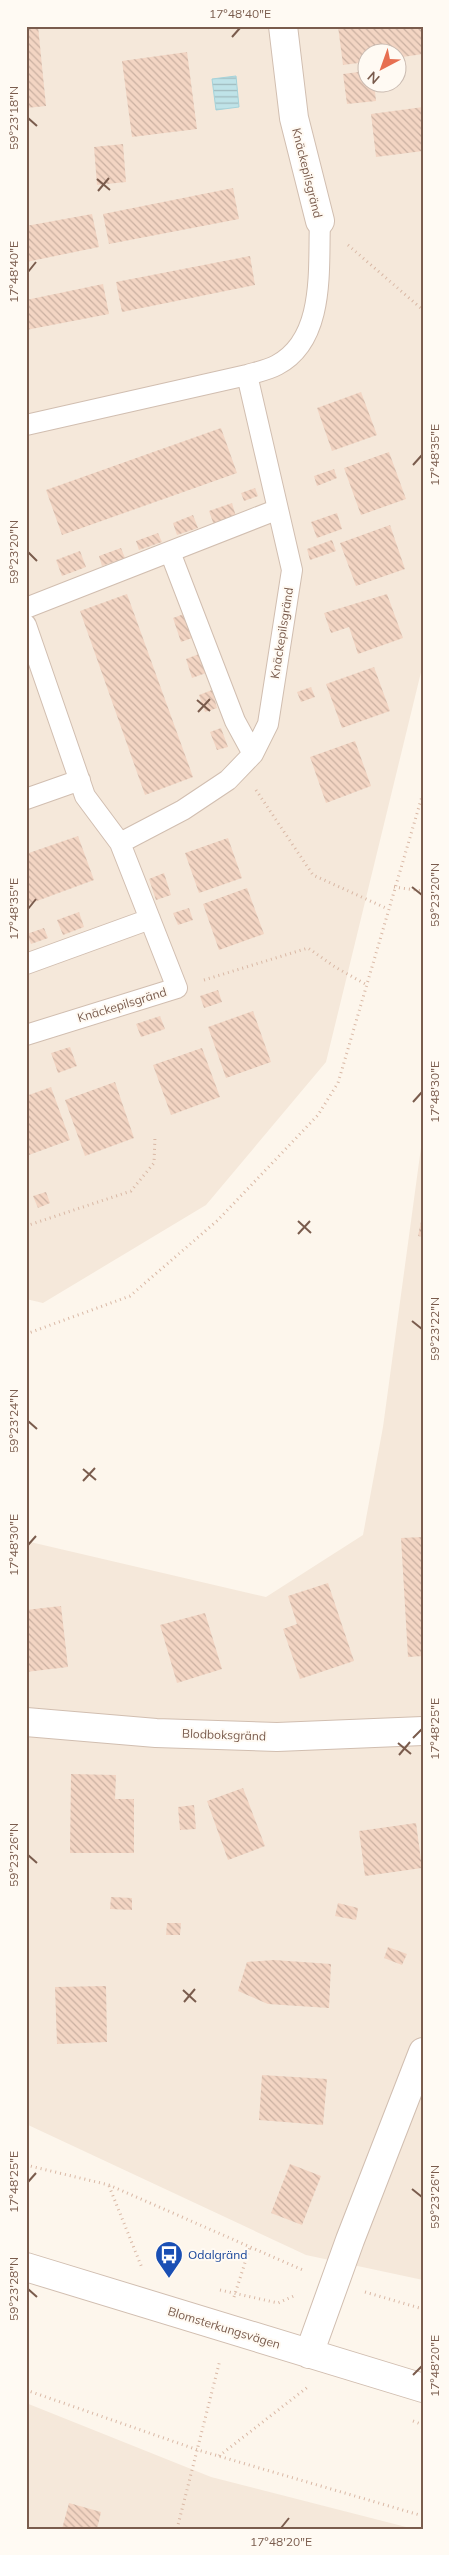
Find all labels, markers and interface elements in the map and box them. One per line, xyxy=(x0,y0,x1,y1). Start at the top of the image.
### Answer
text: 17°48'40"E xyxy=(209,6,271,21)
north arrow xyxy=(356,42,406,92)
text: N xyxy=(364,68,383,88)
text: 59°23'18"N xyxy=(6,86,21,150)
street label: Knäckepilsgränd xyxy=(289,126,326,219)
text: 17°48'40"E xyxy=(6,241,21,303)
text: 17°48'35"E xyxy=(427,424,442,486)
text: 59°23'20"N xyxy=(6,520,21,584)
street label: Knäckepilsgränd xyxy=(267,586,296,680)
text: 59°23'20"N xyxy=(427,863,442,927)
text: 17°48'35"E xyxy=(6,878,21,940)
street label: Knäckepilsgränd xyxy=(76,984,168,1025)
text: 17°48'30"E xyxy=(427,1061,442,1123)
text: 59°23'22"N xyxy=(427,1297,442,1361)
text: 59°23'24"N xyxy=(6,1389,21,1453)
text: 17°48'30"E xyxy=(6,1514,21,1576)
text: 17°48'25"E xyxy=(427,1698,442,1760)
street label: Blodboksgränd xyxy=(182,1726,266,1743)
text: 59°23'26"N xyxy=(6,1823,21,1887)
text: 17°48'25"E xyxy=(6,2151,21,2213)
text: 59°23'26"N xyxy=(427,2165,442,2229)
bus stop icon: Odalgränd xyxy=(154,2240,184,2279)
place label: Odalgränd xyxy=(188,2247,248,2262)
text: 59°23'28"N xyxy=(6,2257,21,2321)
street label: Blomsterkungsvägen xyxy=(166,2303,282,2352)
text: 17°48'20"E xyxy=(427,2335,442,2397)
text: 17°48'20"E xyxy=(250,2534,312,2549)

